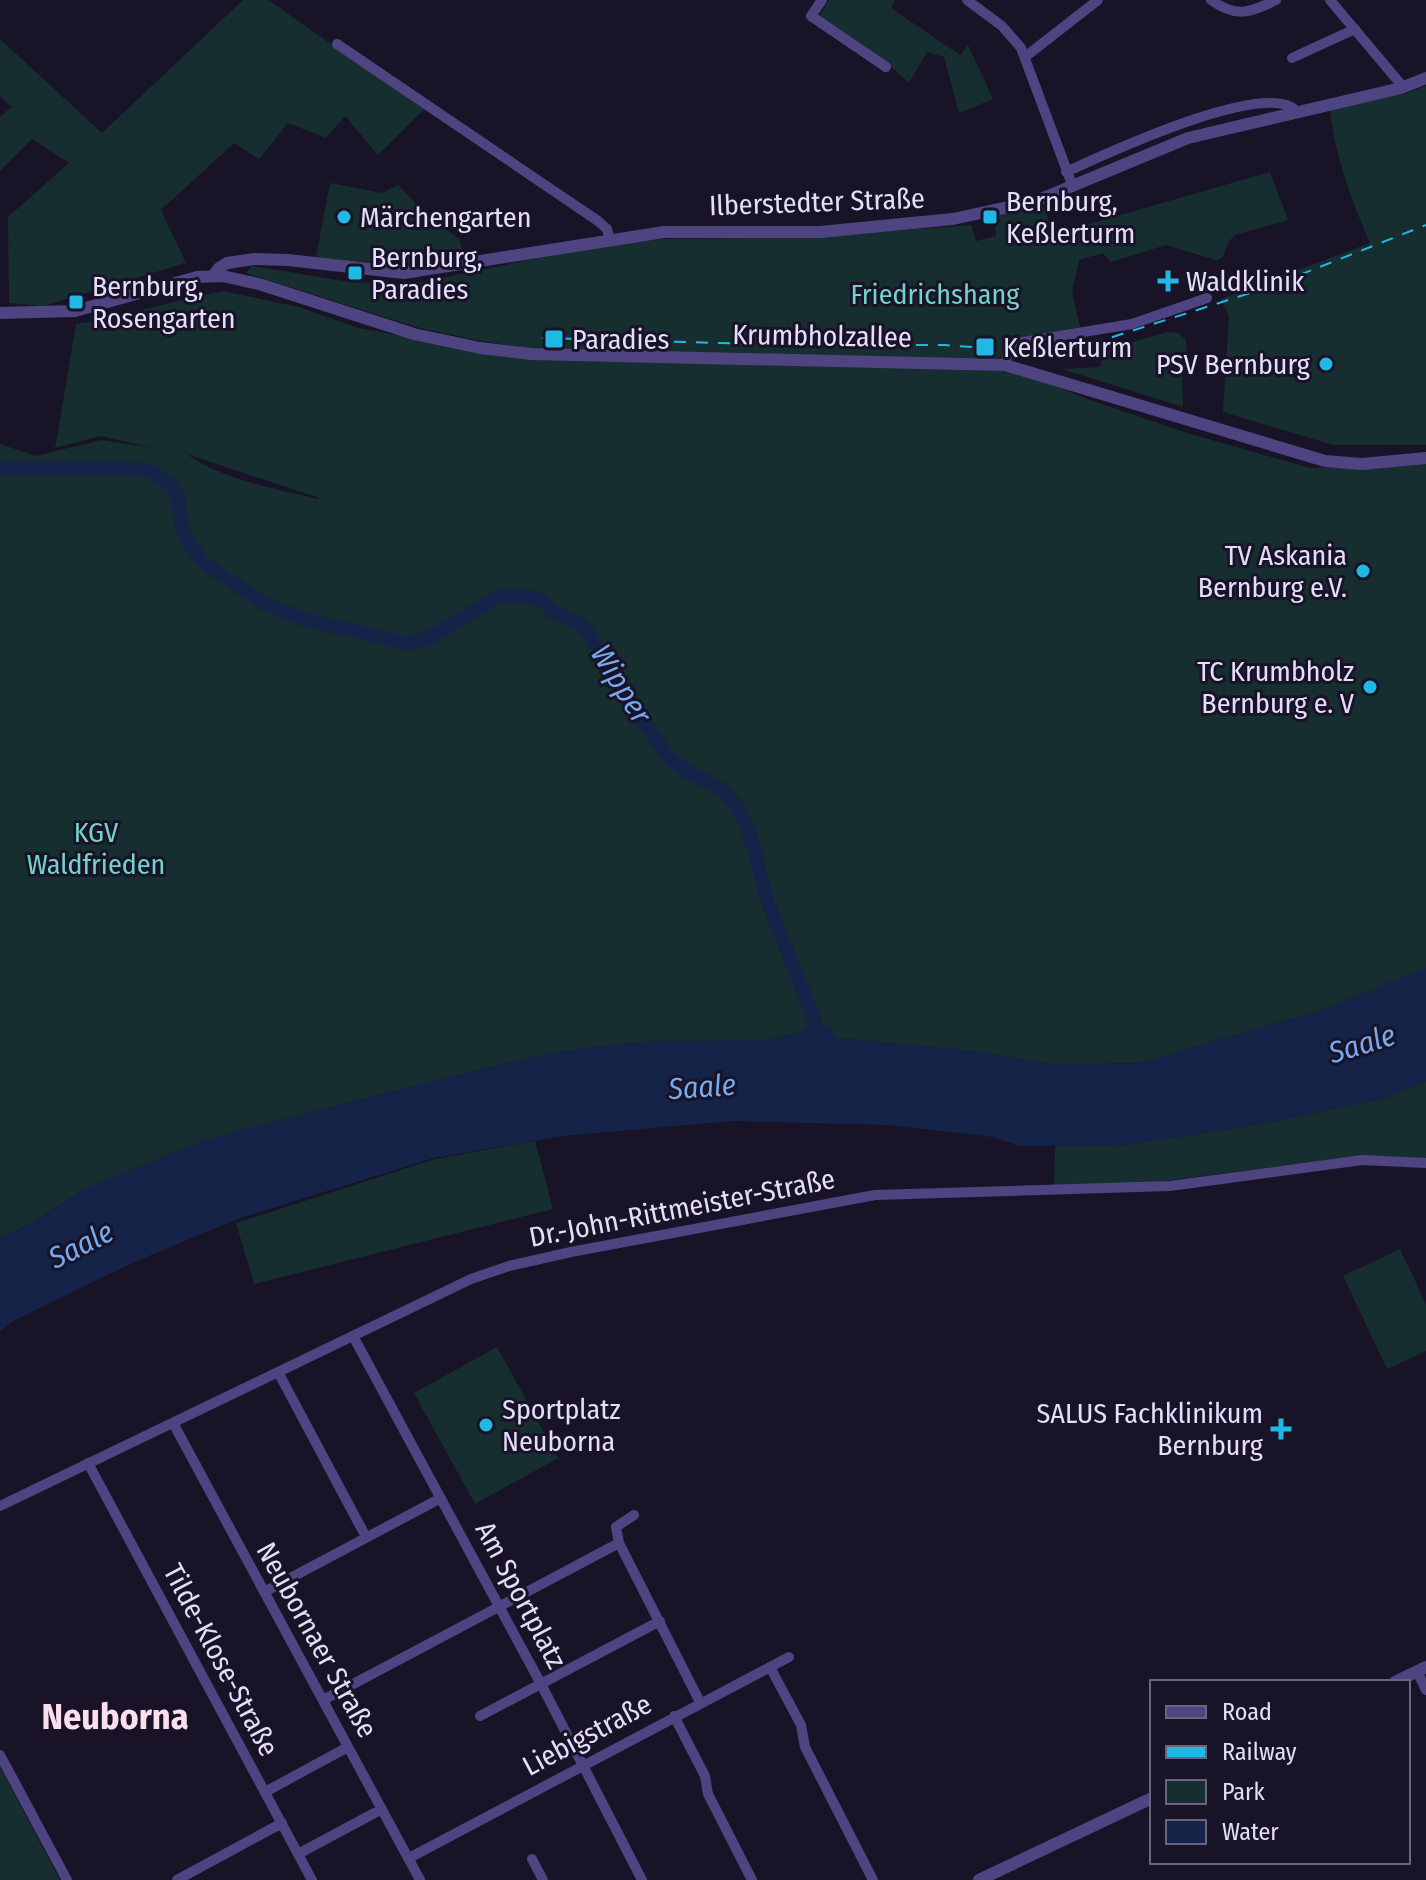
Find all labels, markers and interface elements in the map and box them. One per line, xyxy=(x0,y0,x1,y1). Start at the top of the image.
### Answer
street label: Ilberstedter Straße xyxy=(709,182,925,222)
place label: Bernburg, Keßlerturm xyxy=(1006,185,1135,250)
place label: Märchengarten xyxy=(360,201,531,234)
marker: Märchengarten xyxy=(335,208,353,226)
marker: Bernburg, Keßlerturm xyxy=(981,208,999,226)
place label: Bernburg, Paradies xyxy=(371,241,483,306)
marker: Bernburg, Paradies xyxy=(346,264,364,282)
place label: Waldklinik xyxy=(1186,265,1305,298)
place label: Bernburg, Rosengarten xyxy=(92,270,236,335)
marker: Waldklinik xyxy=(1157,270,1179,292)
park label: Friedrichshang xyxy=(851,278,1020,311)
marker: Bernburg, Rosengarten xyxy=(67,293,85,311)
street label: Krumbholzallee xyxy=(732,318,912,354)
place label: Paradies xyxy=(572,323,669,356)
marker: Paradies xyxy=(543,328,565,350)
place label: Keßlerturm xyxy=(1003,331,1132,364)
marker: Keßlerturm xyxy=(974,336,996,358)
place label: PSV Bernburg xyxy=(1156,348,1311,381)
marker: PSV Bernburg xyxy=(1317,355,1335,373)
place label: TV Askania Bernburg e.V. xyxy=(1198,539,1347,604)
marker: TV Askania Bernburg e.V. xyxy=(1354,562,1372,580)
water label: Wipper xyxy=(583,638,660,731)
place label: TC Krumbholz Bernburg e. V xyxy=(1197,655,1355,720)
marker: TC Krumbholz Bernburg e. V xyxy=(1361,678,1379,696)
park label: KGV Waldfrieden xyxy=(27,816,165,881)
water label: Saale xyxy=(1323,1017,1400,1071)
water label: Saale xyxy=(666,1067,737,1107)
street label: Dr.-John-Rittmeister-Straße xyxy=(526,1162,838,1254)
water label: Saale xyxy=(42,1214,119,1277)
place label: Sportplatz Neuborna xyxy=(502,1393,621,1458)
place label: SALUS Fachklinikum Bernburg xyxy=(1037,1397,1264,1462)
marker: Sportplatz Neuborna xyxy=(477,1416,495,1434)
marker: SALUS Fachklinikum Bernburg xyxy=(1270,1418,1292,1440)
street label: Am Sportplatz xyxy=(469,1516,573,1674)
street label: Neubornaer Straße xyxy=(250,1537,384,1743)
street label: Tilde-Klose-Straße xyxy=(156,1558,286,1762)
legend xyxy=(1150,1680,1410,1864)
street label: Liebigstraße xyxy=(517,1687,657,1783)
district label: Neuborna xyxy=(41,1695,189,1739)
text: Road xyxy=(1222,1698,1272,1726)
text: Railway xyxy=(1222,1738,1297,1766)
text: Park xyxy=(1222,1778,1265,1806)
text: Water xyxy=(1222,1818,1279,1846)

